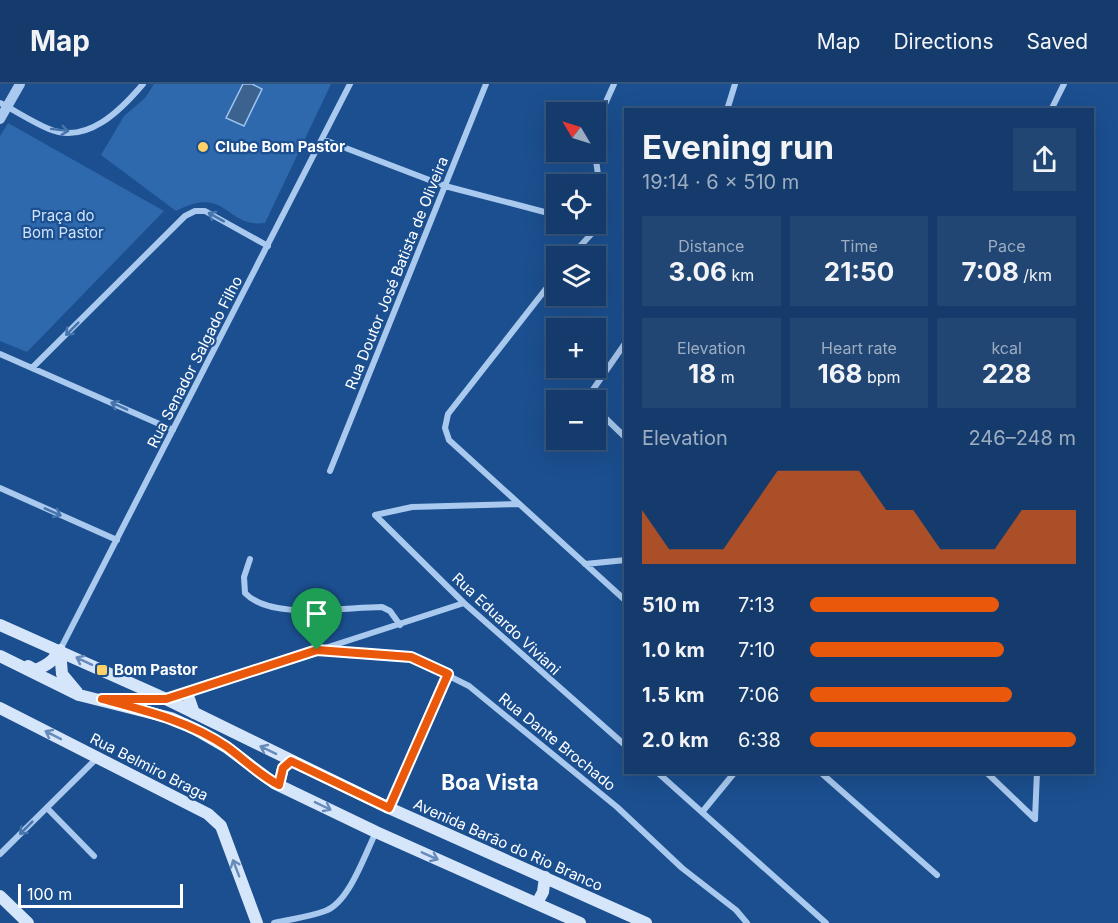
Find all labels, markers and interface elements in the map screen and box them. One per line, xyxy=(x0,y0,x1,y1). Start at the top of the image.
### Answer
text: Map xyxy=(30,24,90,58)
text: Map xyxy=(817,29,860,54)
text: Directions xyxy=(893,29,994,54)
text: Saved xyxy=(1027,29,1088,54)
north arrow xyxy=(546,102,606,162)
map controls xyxy=(546,102,606,450)
one-way arrow xyxy=(50,125,69,136)
text: Evening run xyxy=(642,127,834,167)
button: share xyxy=(1013,128,1076,191)
place label: Clube Bom Pastor xyxy=(215,137,345,156)
marker: Clube Bom Pastor xyxy=(196,140,210,154)
street label: Rua Doutor José Batista de Oliveira xyxy=(341,153,452,392)
text: 19:14 · 6 × 510 m xyxy=(642,170,799,194)
button: locate xyxy=(546,174,606,234)
park label: Praça do Bom Pastor xyxy=(22,206,104,242)
one-way arrow xyxy=(208,211,225,223)
text: Distance xyxy=(678,236,744,256)
text: Time xyxy=(840,236,878,256)
text: Pace xyxy=(988,236,1026,256)
button: layers xyxy=(546,246,606,306)
text: 3.06 xyxy=(668,256,727,287)
text: 21:50 xyxy=(824,256,894,287)
text: 7:08 xyxy=(961,256,1019,287)
text: km xyxy=(727,265,754,285)
text: /km xyxy=(1019,265,1052,285)
street label: Rua Senador Salgado Filho xyxy=(143,273,246,451)
button: + xyxy=(546,318,606,378)
one-way arrow xyxy=(64,322,79,337)
text: Elevation xyxy=(677,338,746,358)
text: Heart rate xyxy=(821,338,897,358)
text: kcal xyxy=(991,338,1022,358)
text: 18 xyxy=(688,358,716,389)
text: 168 xyxy=(817,358,862,389)
text: 228 xyxy=(982,358,1032,389)
text: m xyxy=(716,367,735,387)
text: bpm xyxy=(862,367,901,387)
button: − xyxy=(546,390,606,450)
one-way arrow xyxy=(111,400,129,412)
text: Elevation xyxy=(642,426,728,450)
text: 246–248 m xyxy=(968,426,1076,450)
one-way arrow xyxy=(44,507,62,518)
street label: Rua Eduardo Viviani xyxy=(448,568,565,679)
pin xyxy=(291,588,342,650)
text: 510 m xyxy=(642,593,700,617)
text: 7:13 xyxy=(738,593,775,617)
icon: arrive xyxy=(300,597,333,630)
text: 1.0 km xyxy=(642,638,705,662)
text: 7:10 xyxy=(738,638,775,662)
one-way arrow xyxy=(76,655,94,667)
place label: Bom Pastor xyxy=(114,660,198,679)
marker: Bom Pastor xyxy=(95,663,109,677)
text: 1.5 km xyxy=(642,683,705,707)
text: 7:06 xyxy=(738,683,779,707)
street label: Rua Dante Brochado xyxy=(495,689,620,795)
one-way arrow xyxy=(44,728,62,740)
text: 2.0 km xyxy=(642,728,709,752)
text: 6:38 xyxy=(738,728,781,752)
street label: Rua Belmiro Braga xyxy=(87,729,212,805)
one-way arrow xyxy=(260,743,278,755)
district label: Boa Vista xyxy=(441,770,539,795)
street label: Avenida Barão do Rio Branco xyxy=(411,794,606,895)
one-way arrow xyxy=(313,801,331,812)
one-way arrow xyxy=(19,821,34,836)
one-way arrow xyxy=(420,850,438,862)
one-way arrow xyxy=(230,859,241,878)
scale bar xyxy=(18,881,183,908)
text: 100 m xyxy=(27,884,72,904)

